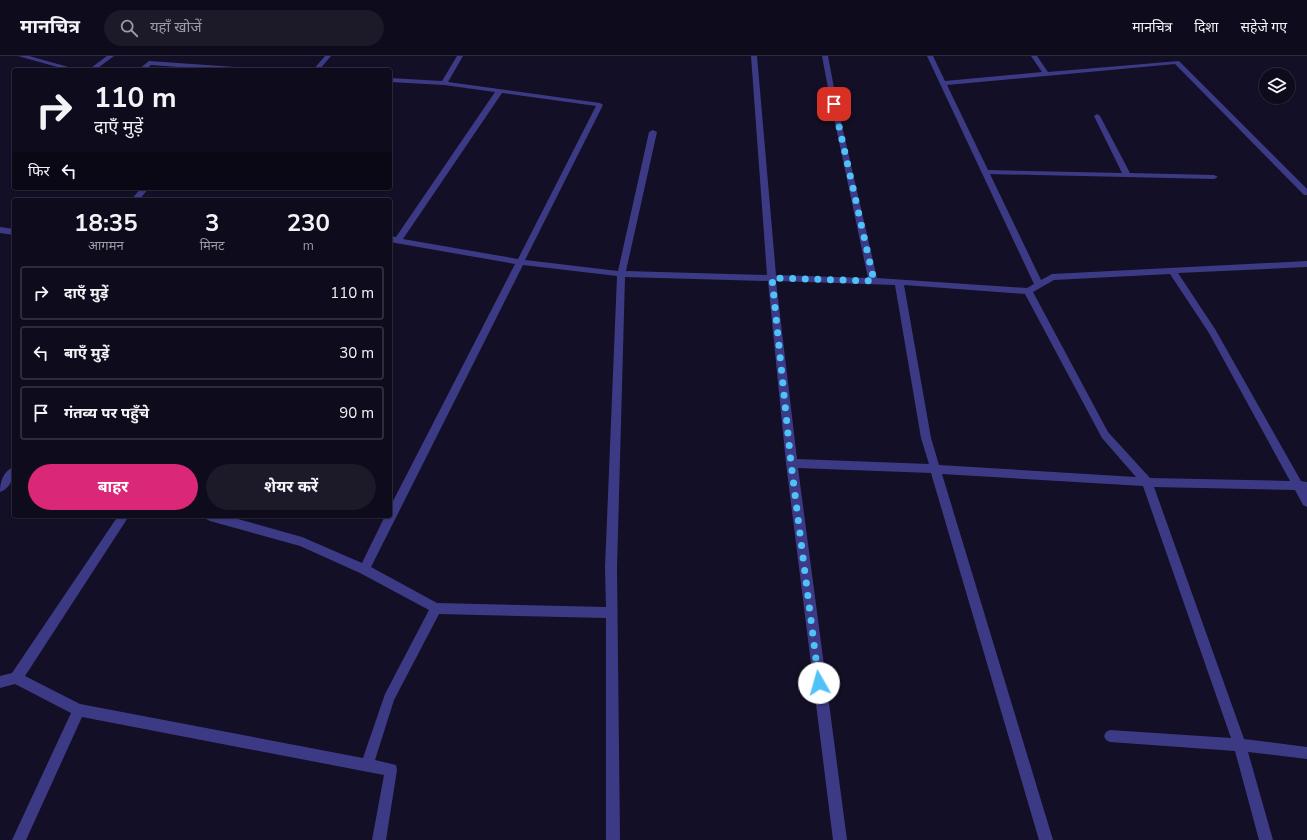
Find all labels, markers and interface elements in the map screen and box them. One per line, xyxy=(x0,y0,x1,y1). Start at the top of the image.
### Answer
search box xyxy=(104,10,384,46)
text: मानचित्र xyxy=(20,14,80,40)
icon: search xyxy=(118,17,140,39)
text: यहाँ खोजें xyxy=(150,17,202,37)
text: मानचित्र xyxy=(1132,18,1172,37)
text: दिशा xyxy=(1194,18,1218,37)
text: सहेजे गए xyxy=(1240,18,1287,37)
map controls xyxy=(1259,68,1295,104)
button: layers xyxy=(1259,68,1295,104)
text: 110 m xyxy=(94,79,177,117)
icon: right xyxy=(28,84,80,136)
pin xyxy=(817,87,851,121)
icon: arrive xyxy=(823,93,845,115)
text: दाएँ मुड़ें xyxy=(94,115,143,139)
icon: left xyxy=(58,160,80,182)
text: फिर xyxy=(28,161,50,181)
text: 18:35 xyxy=(74,207,138,239)
text: 3 xyxy=(205,207,219,239)
text: 230 xyxy=(287,207,330,239)
text: आगमन xyxy=(88,237,124,255)
text: मिनट xyxy=(200,237,225,255)
text: m xyxy=(303,237,314,255)
icon: right xyxy=(30,282,52,304)
text: दाएँ मुड़ें xyxy=(64,283,108,303)
text: 110 m xyxy=(330,283,374,303)
icon: left xyxy=(30,342,52,364)
text: बाएँ मुड़ें xyxy=(64,343,109,363)
text: 30 m xyxy=(339,343,374,363)
icon: arrive xyxy=(30,402,52,424)
text: गंतव्य पर पहुँचे xyxy=(64,403,149,423)
text: 90 m xyxy=(339,403,374,423)
button: बाहर xyxy=(28,464,198,510)
button: शेयर करें xyxy=(206,464,376,510)
position arrow xyxy=(798,662,840,704)

